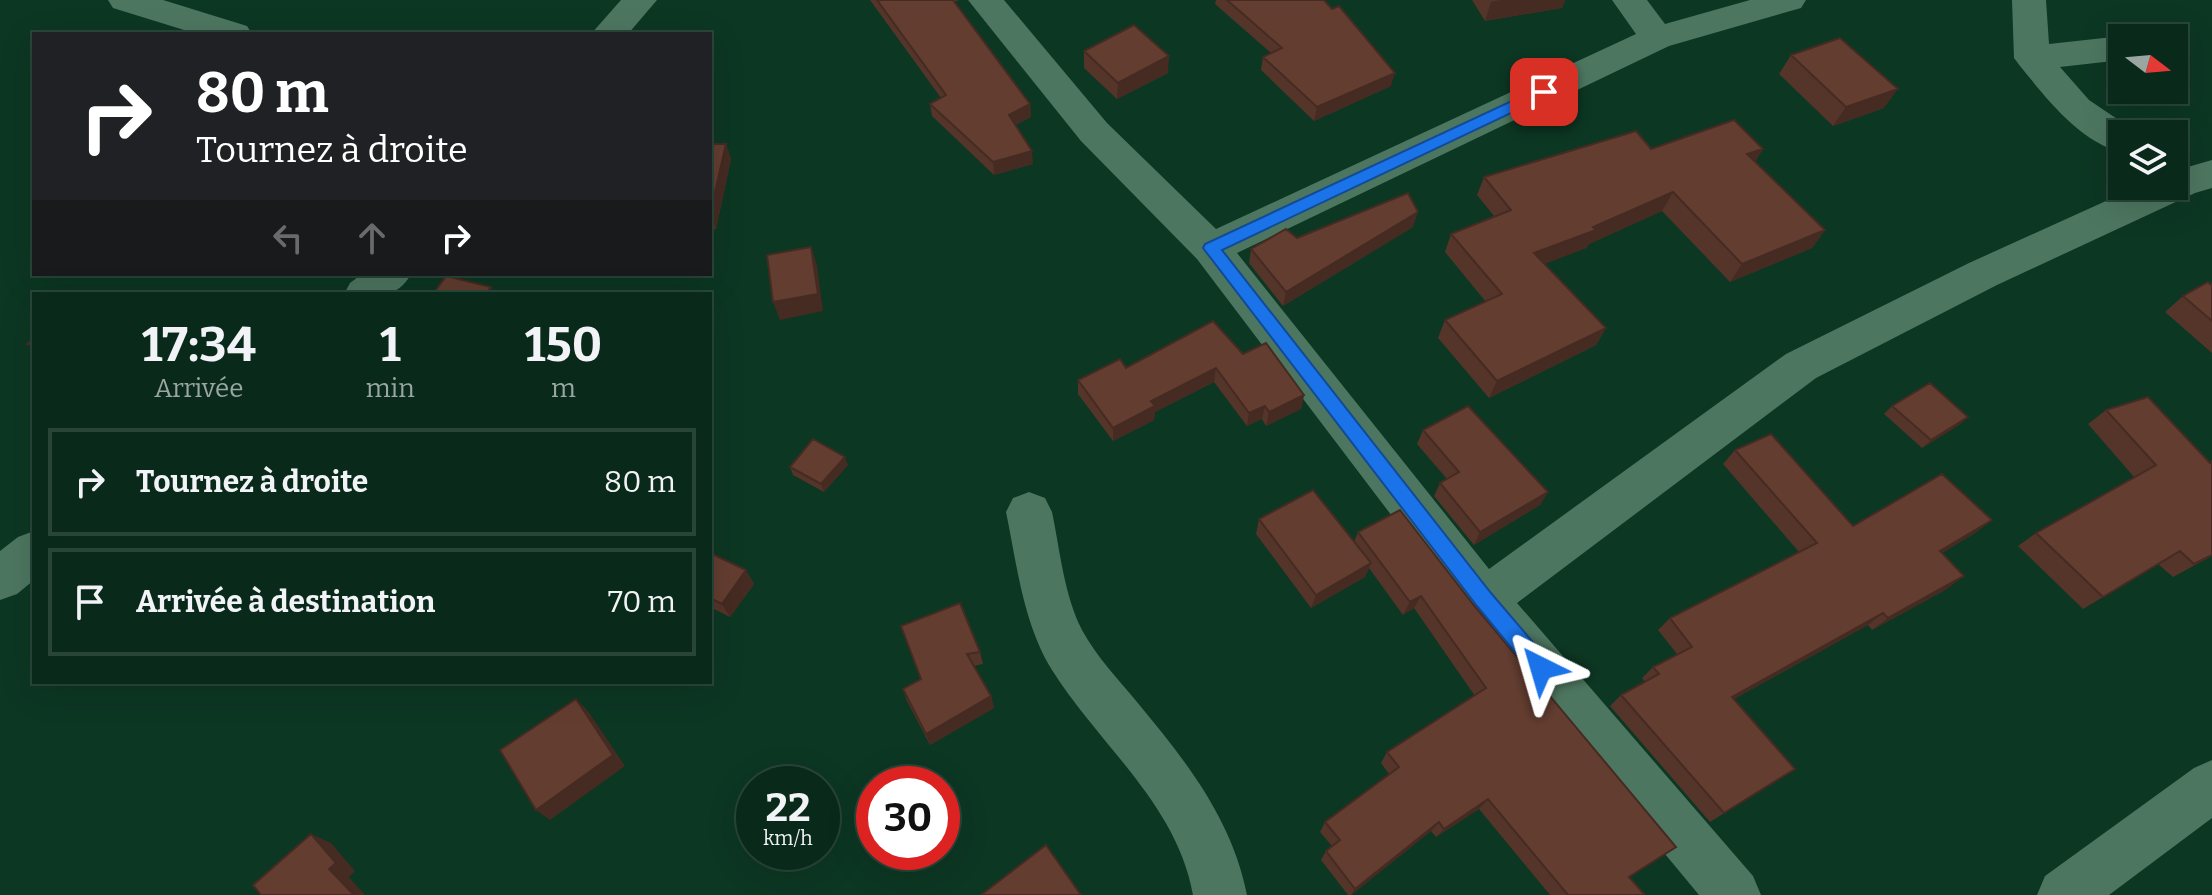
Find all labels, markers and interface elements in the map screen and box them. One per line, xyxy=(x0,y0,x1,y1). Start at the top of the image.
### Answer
north arrow xyxy=(2108,24,2188,104)
map controls xyxy=(2108,24,2188,200)
pin xyxy=(1510,58,1578,126)
text: 80 m xyxy=(196,60,329,127)
icon: right xyxy=(64,64,168,168)
icon: arrive xyxy=(1522,70,1566,114)
button: layers xyxy=(2108,120,2188,200)
text: Tournez à droite xyxy=(196,128,468,172)
icon: left xyxy=(266,216,310,260)
icon: ahead xyxy=(350,216,394,260)
icon: right xyxy=(434,216,478,260)
text: 17:34 xyxy=(142,316,256,374)
text: 1 xyxy=(380,316,401,374)
text: 150 xyxy=(525,316,602,374)
text: Arrivée xyxy=(154,373,243,404)
text: min xyxy=(366,373,415,404)
text: m xyxy=(551,373,576,404)
icon: right xyxy=(68,460,112,504)
text: Tournez à droite xyxy=(136,464,368,500)
text: 80 m xyxy=(604,464,676,500)
icon: arrive xyxy=(68,580,112,624)
text: Arrivée à destination xyxy=(136,584,435,620)
text: 70 m xyxy=(608,584,676,620)
position arrow xyxy=(1499,626,1583,710)
speed limit sign: 30 xyxy=(856,766,960,870)
text: 22 xyxy=(765,784,811,832)
text: km/h xyxy=(763,826,813,850)

